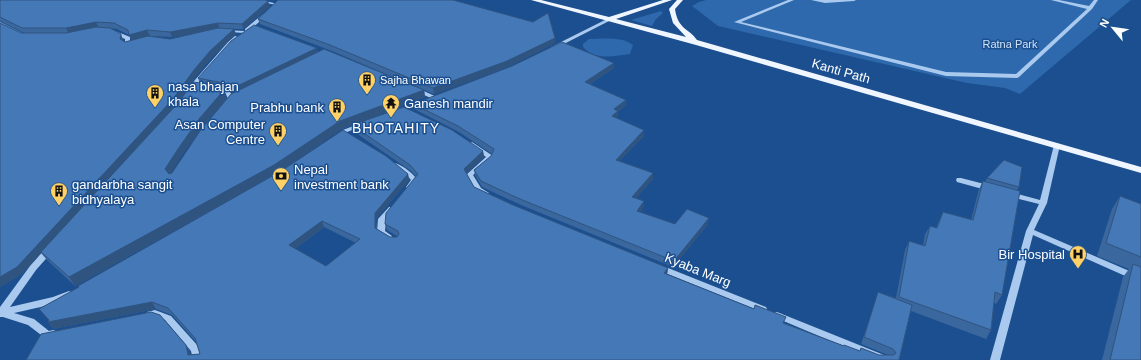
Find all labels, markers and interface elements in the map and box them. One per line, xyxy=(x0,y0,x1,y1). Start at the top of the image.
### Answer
north arrow xyxy=(1093,8,1133,48)
text: N xyxy=(1097,17,1111,30)
park label: Ratna Park xyxy=(982,38,1038,50)
street label: Kanti Path xyxy=(810,56,872,86)
building icon: Sajha Bhawan xyxy=(357,70,377,95)
place label: Sajha Bhawan xyxy=(380,74,451,86)
place label: nasa bhajan khala xyxy=(168,79,239,109)
building icon: nasa bhajan khala xyxy=(145,83,165,108)
temple icon: Ganesh mandir xyxy=(381,93,401,118)
place label: Ganesh mandir xyxy=(404,96,494,111)
building icon: Prabhu bank xyxy=(327,97,347,122)
place label: Prabhu bank xyxy=(250,100,324,115)
place label: Asan Computer Centre xyxy=(175,117,266,147)
district label: BHOTAHITY xyxy=(352,120,440,136)
building icon: Asan Computer Centre xyxy=(268,121,288,146)
place label: Nepal investment bank xyxy=(294,162,389,192)
bank icon: Nepal investment bank xyxy=(271,166,291,191)
place label: gandarbha sangit bidhyalaya xyxy=(72,177,173,207)
building icon: gandarbha sangit bidhyalaya xyxy=(49,181,69,206)
hospital icon: Bir Hospital xyxy=(1068,244,1088,269)
place label: Bir Hospital xyxy=(999,247,1065,262)
street label: Kyaba Marg xyxy=(663,250,733,290)

